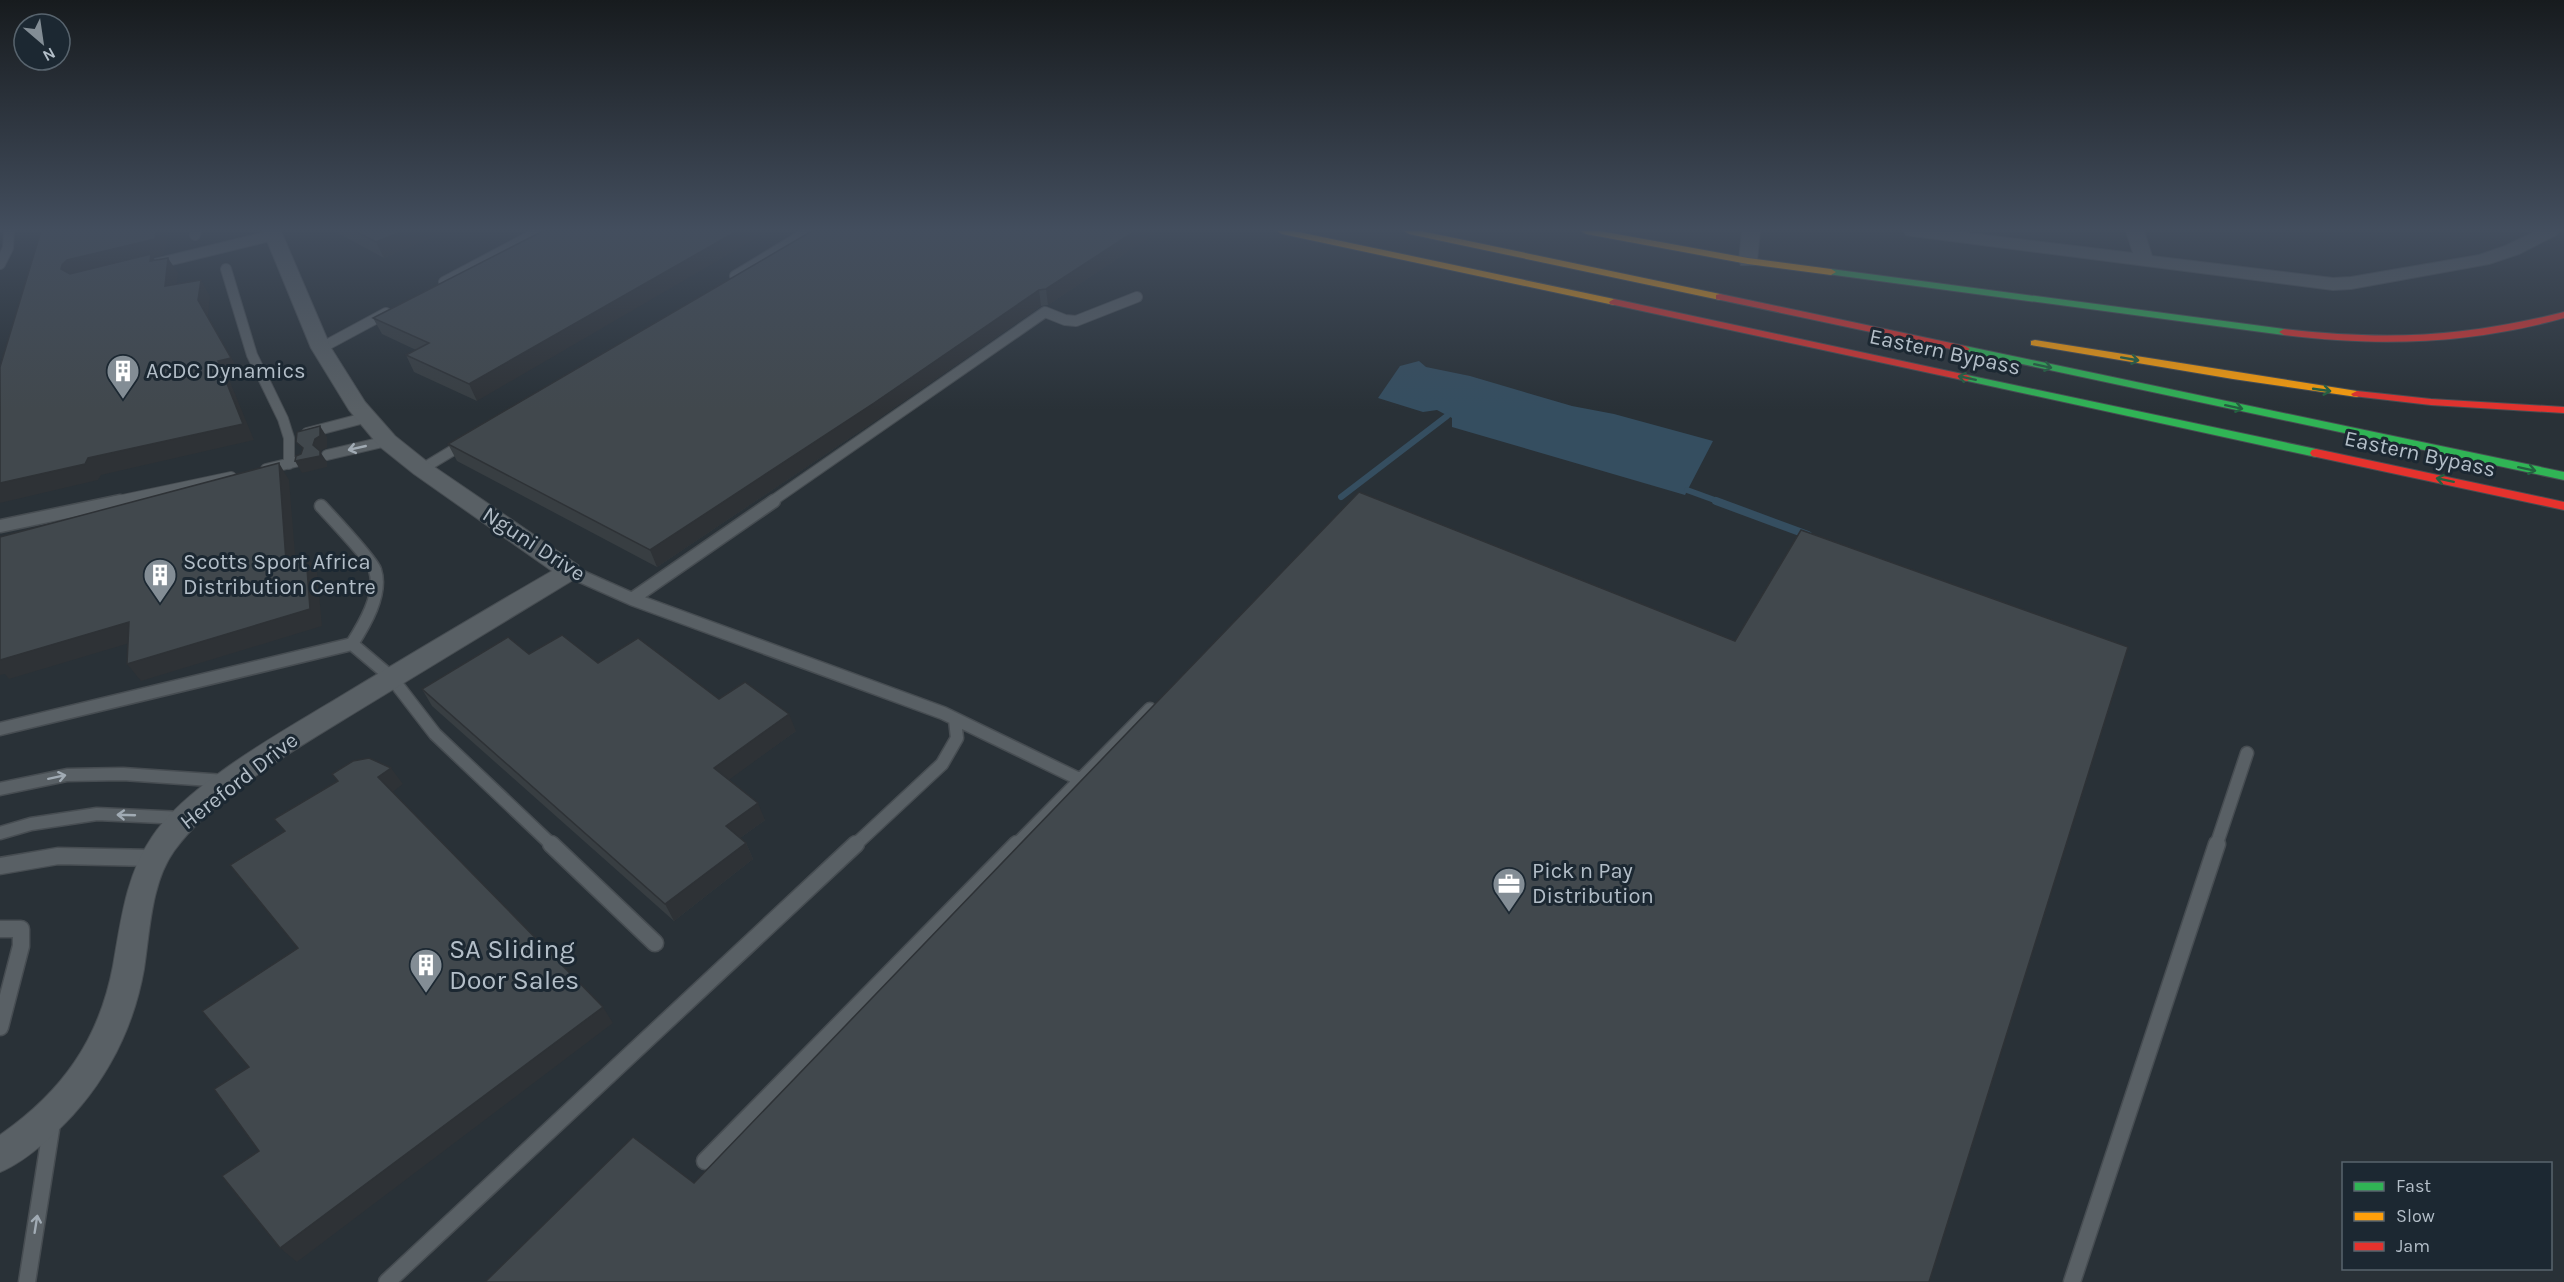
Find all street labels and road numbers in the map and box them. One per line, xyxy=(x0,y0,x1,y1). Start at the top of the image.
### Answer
street label: Eastern Bypass xyxy=(1867,323,2023,381)
street label: Eastern Bypass xyxy=(2342,425,2498,483)
street label: Nguni Drive xyxy=(478,501,590,587)
street label: Hereford Drive xyxy=(175,727,303,835)

